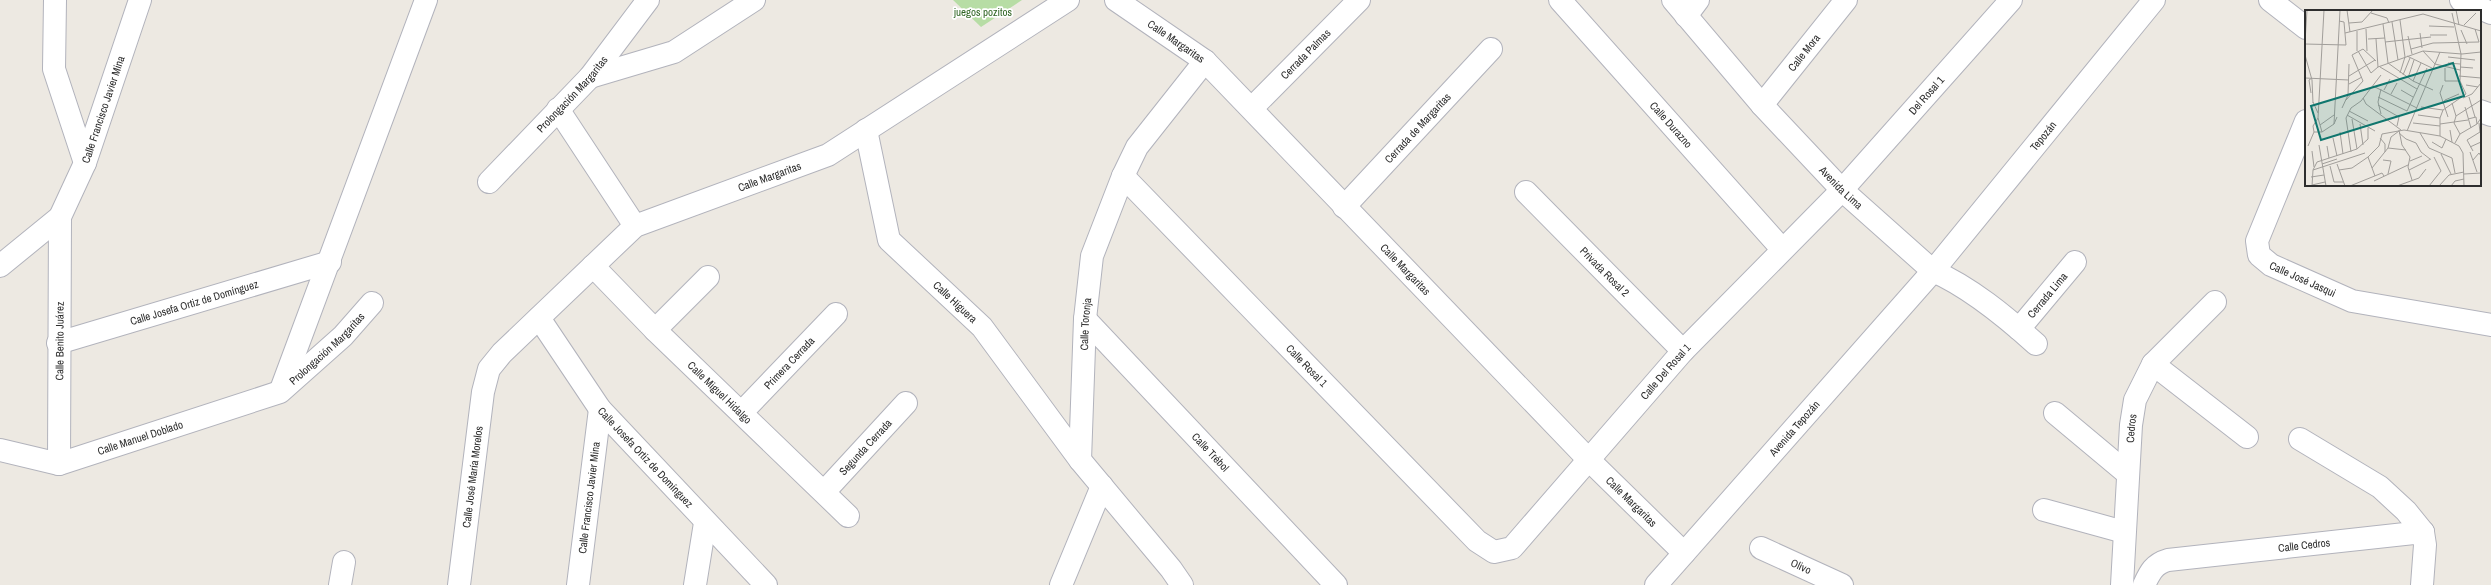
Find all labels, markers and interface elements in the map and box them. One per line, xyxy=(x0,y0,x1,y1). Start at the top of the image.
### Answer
park label: juegos pozitos xyxy=(953,5,1013,19)
inset map xyxy=(2305,10,2481,186)
street label: Calle Margaritas xyxy=(1145,17,1208,66)
street label: Cerrada Palmas xyxy=(1278,26,1334,82)
street label: Calle Mora xyxy=(1785,31,1823,74)
street label: Prolongación Margaritas xyxy=(534,53,611,135)
street label: Calle Francisco Javier Mina xyxy=(78,54,128,165)
street label: Del Rosal 1 xyxy=(1905,73,1947,117)
street label: Cerrada de Margaritas xyxy=(1381,90,1454,166)
street label: Calle Durazno xyxy=(1647,99,1695,151)
street label: Tepozán xyxy=(2027,118,2059,154)
street label: Calle Margaritas xyxy=(736,158,803,195)
street label: Avenida Lima xyxy=(1816,162,1866,212)
street label: Calle Margaritas xyxy=(1377,241,1434,298)
street label: Privada Rosal 2 xyxy=(1577,244,1632,300)
street label: Calle José Jasqui xyxy=(2267,258,2338,300)
street label: Cerrada Lima xyxy=(2024,270,2070,321)
street label: Calle Josefa Ortiz de Domínguez xyxy=(128,277,260,328)
street label: Calle Higuera xyxy=(930,278,980,326)
street label: Calle Toronja xyxy=(1077,297,1094,351)
street label: Calle Benito Juárez xyxy=(52,301,67,380)
street label: Prolongación Margaritas xyxy=(286,309,368,388)
street label: Primera Cerrada xyxy=(761,334,817,392)
street label: Calle Del Rosal 1 xyxy=(1637,340,1694,402)
street label: Calle Rosal 1 xyxy=(1283,341,1331,390)
street label: Calle Miguel Hidalgo xyxy=(685,358,755,427)
street label: Avenida Tepozán xyxy=(1765,398,1823,460)
street label: Calle Josefa Ortiz de Domínguez xyxy=(595,404,697,511)
street label: Cedros xyxy=(2123,412,2140,443)
street label: Segunda Cerrada xyxy=(836,416,895,478)
street label: Calle Manuel Doblado xyxy=(96,417,185,458)
street label: Calle José María Morelos xyxy=(459,425,486,529)
street label: Calle Trébol xyxy=(1189,430,1232,474)
street label: Calle Francisco Javier Mina xyxy=(575,441,603,554)
street label: Calle Margaritas xyxy=(1603,473,1660,530)
street label: Calle Cedros xyxy=(2277,535,2331,555)
street label: Olivo xyxy=(1789,556,1814,577)

